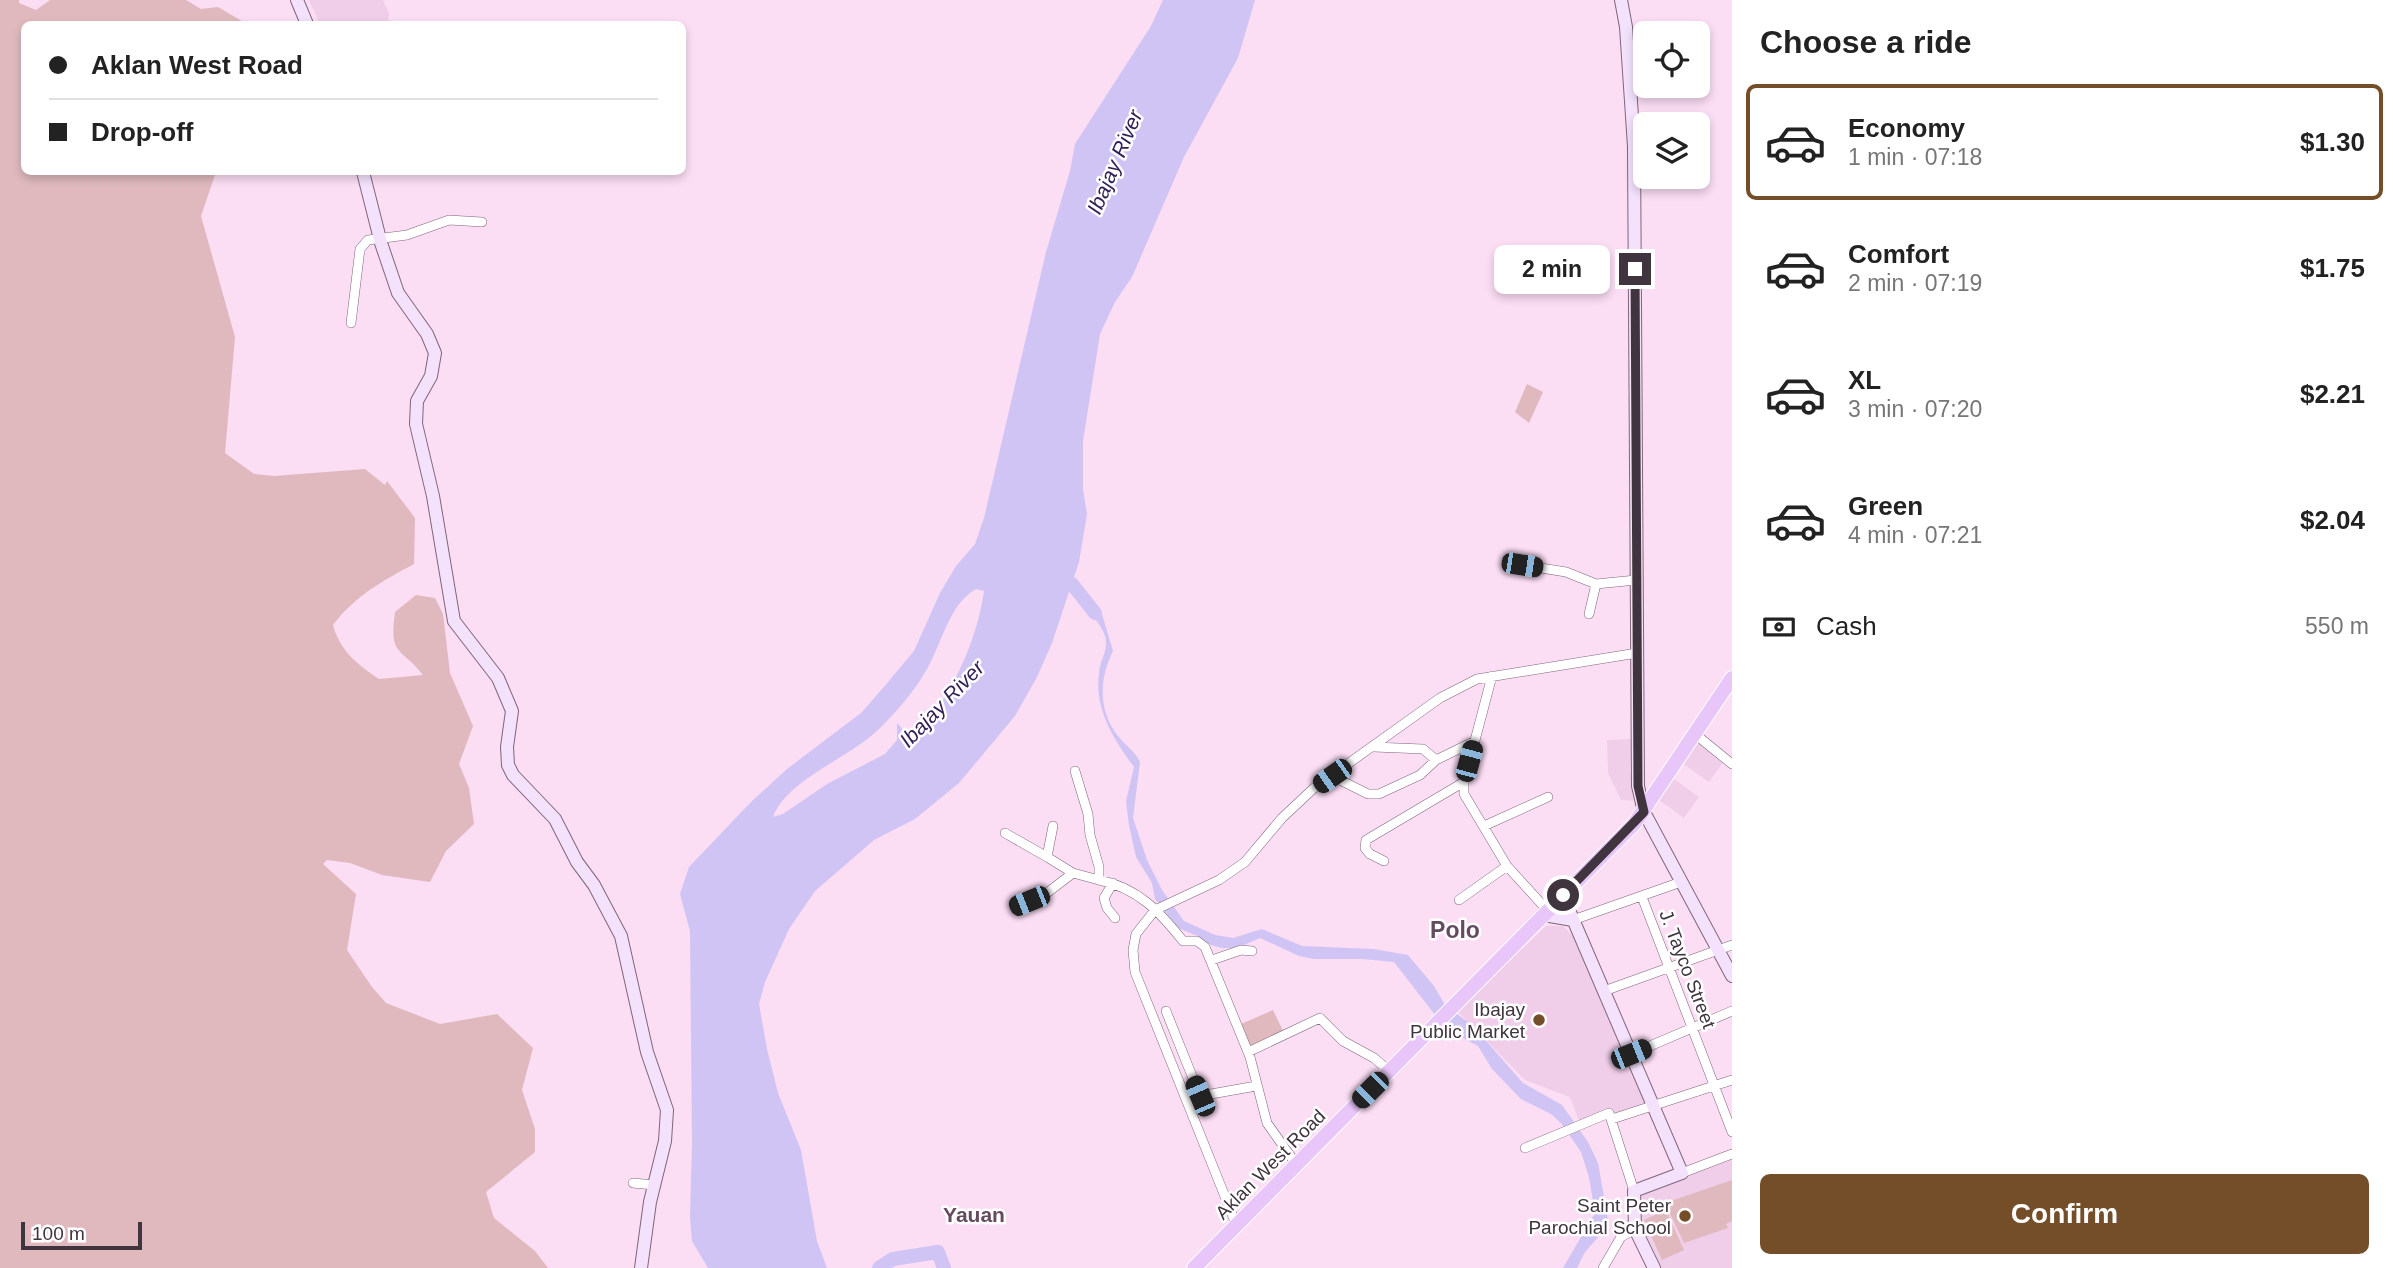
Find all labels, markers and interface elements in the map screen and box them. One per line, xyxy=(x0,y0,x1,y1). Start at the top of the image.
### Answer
map controls xyxy=(1633,21,1710,189)
button: locate xyxy=(1633,21,1710,98)
text: Choose a ride xyxy=(1760,24,1972,60)
text: Aklan West Road xyxy=(91,50,303,80)
water label: Ibajay River xyxy=(1082,105,1147,217)
icon: car xyxy=(1764,111,1827,174)
button: layers xyxy=(1633,112,1710,189)
text: Economy xyxy=(1848,113,1965,143)
text: Drop-off xyxy=(91,117,194,147)
text: $1.30 xyxy=(2300,127,2365,157)
text: 1 min · 07:18 xyxy=(1848,144,1982,170)
icon: car xyxy=(1764,237,1827,300)
text: Comfort xyxy=(1848,239,1949,269)
callout: 2 min xyxy=(1495,244,1610,294)
route end xyxy=(1619,253,1651,285)
text: $1.75 xyxy=(2300,253,2365,283)
text: 2 min xyxy=(1522,256,1582,282)
text: 2 min · 07:19 xyxy=(1848,270,1982,296)
icon: car xyxy=(1764,363,1827,426)
text: XL xyxy=(1848,365,1881,395)
text: $2.21 xyxy=(2300,379,2365,409)
text: 3 min · 07:20 xyxy=(1848,396,1982,422)
icon: car xyxy=(1764,489,1827,552)
text: Green xyxy=(1848,491,1923,521)
text: $2.04 xyxy=(2300,505,2365,535)
text: 4 min · 07:21 xyxy=(1848,522,1982,548)
car xyxy=(1500,551,1545,579)
icon: cash xyxy=(1760,608,1798,646)
text: Cash xyxy=(1816,611,1877,641)
text: 550 m xyxy=(2305,613,2369,639)
water label: Ibajay River xyxy=(895,655,989,752)
car xyxy=(1454,738,1485,784)
car xyxy=(1309,755,1356,797)
route start xyxy=(1547,879,1579,911)
car xyxy=(1006,883,1053,919)
street label: J. Tayco Street xyxy=(1655,907,1720,1032)
district label: Polo xyxy=(1430,917,1480,943)
place label: Ibajay Public Market xyxy=(1410,999,1526,1042)
marker: Ibajay Public Market xyxy=(1531,1012,1547,1028)
car xyxy=(1608,1036,1655,1072)
car xyxy=(1348,1068,1393,1112)
car xyxy=(1183,1073,1218,1119)
street label: Aklan West Road xyxy=(1211,1105,1330,1224)
button: Confirm xyxy=(1760,1174,2369,1254)
place label: Saint Peter Parochial School xyxy=(1528,1195,1672,1238)
district label: Yauan xyxy=(943,1203,1005,1226)
marker: Saint Peter Parochial School xyxy=(1677,1208,1693,1224)
scale bar xyxy=(21,1219,142,1251)
text: 100 m xyxy=(32,1223,85,1244)

